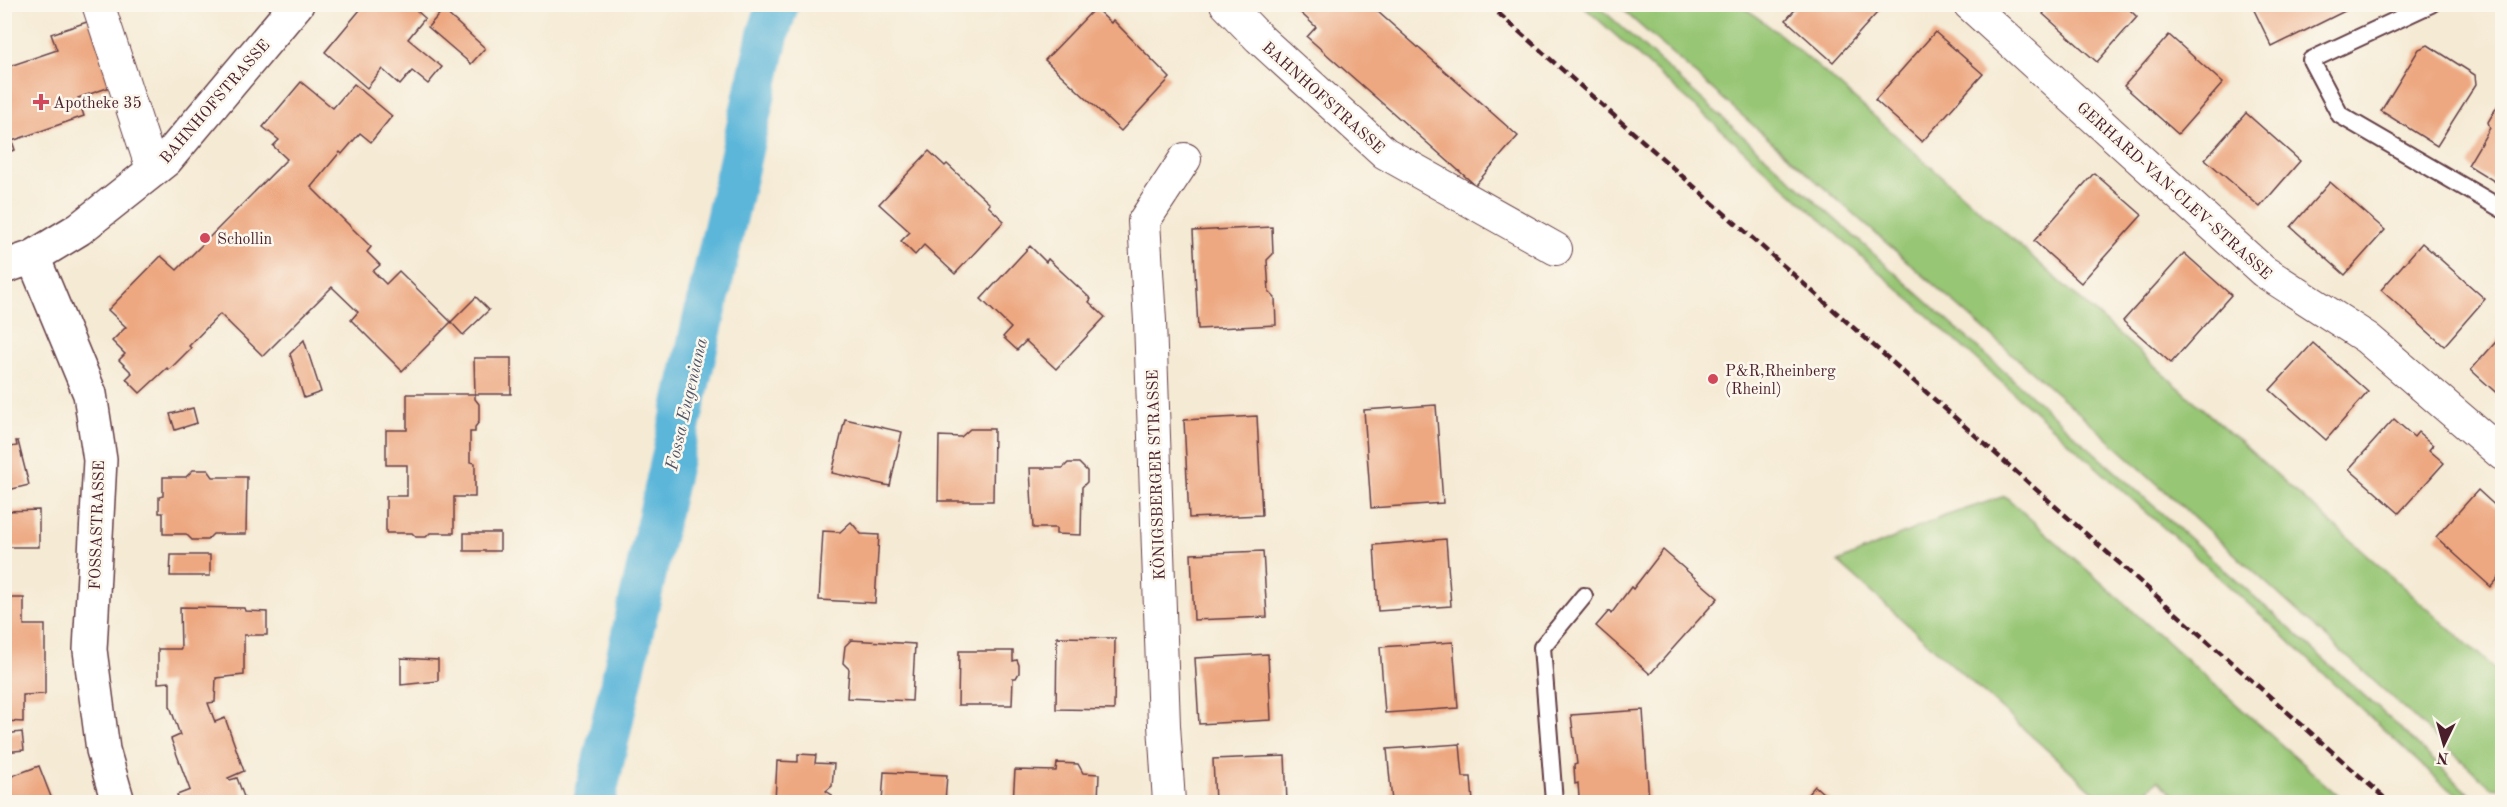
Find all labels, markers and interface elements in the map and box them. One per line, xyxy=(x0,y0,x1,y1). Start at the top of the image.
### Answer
street label: BAHNHOFSTRASSE xyxy=(158,37,273,167)
street label: BAHNHOFSTRASSE xyxy=(1259,40,1387,157)
marker: Apotheke 35 xyxy=(34,95,48,109)
place label: Apotheke 35 xyxy=(53,96,142,112)
street label: GERHARD-VAN-CLEV-STRASSE xyxy=(2073,100,2274,283)
marker: Schollin xyxy=(198,231,212,245)
place label: Schollin xyxy=(217,232,272,248)
water label: Fossa Eugeniana xyxy=(663,336,711,473)
place label: P&R,Rheinberg (Rheinl) xyxy=(1725,364,1836,398)
street label: KÖNIGSBERGER STRASSE xyxy=(1141,369,1169,581)
marker: P&R,Rheinberg (Rheinl) xyxy=(1706,372,1720,386)
street label: FOSSASTRASSE xyxy=(88,460,108,590)
north arrow xyxy=(2414,714,2474,774)
text: N xyxy=(2435,748,2450,765)

